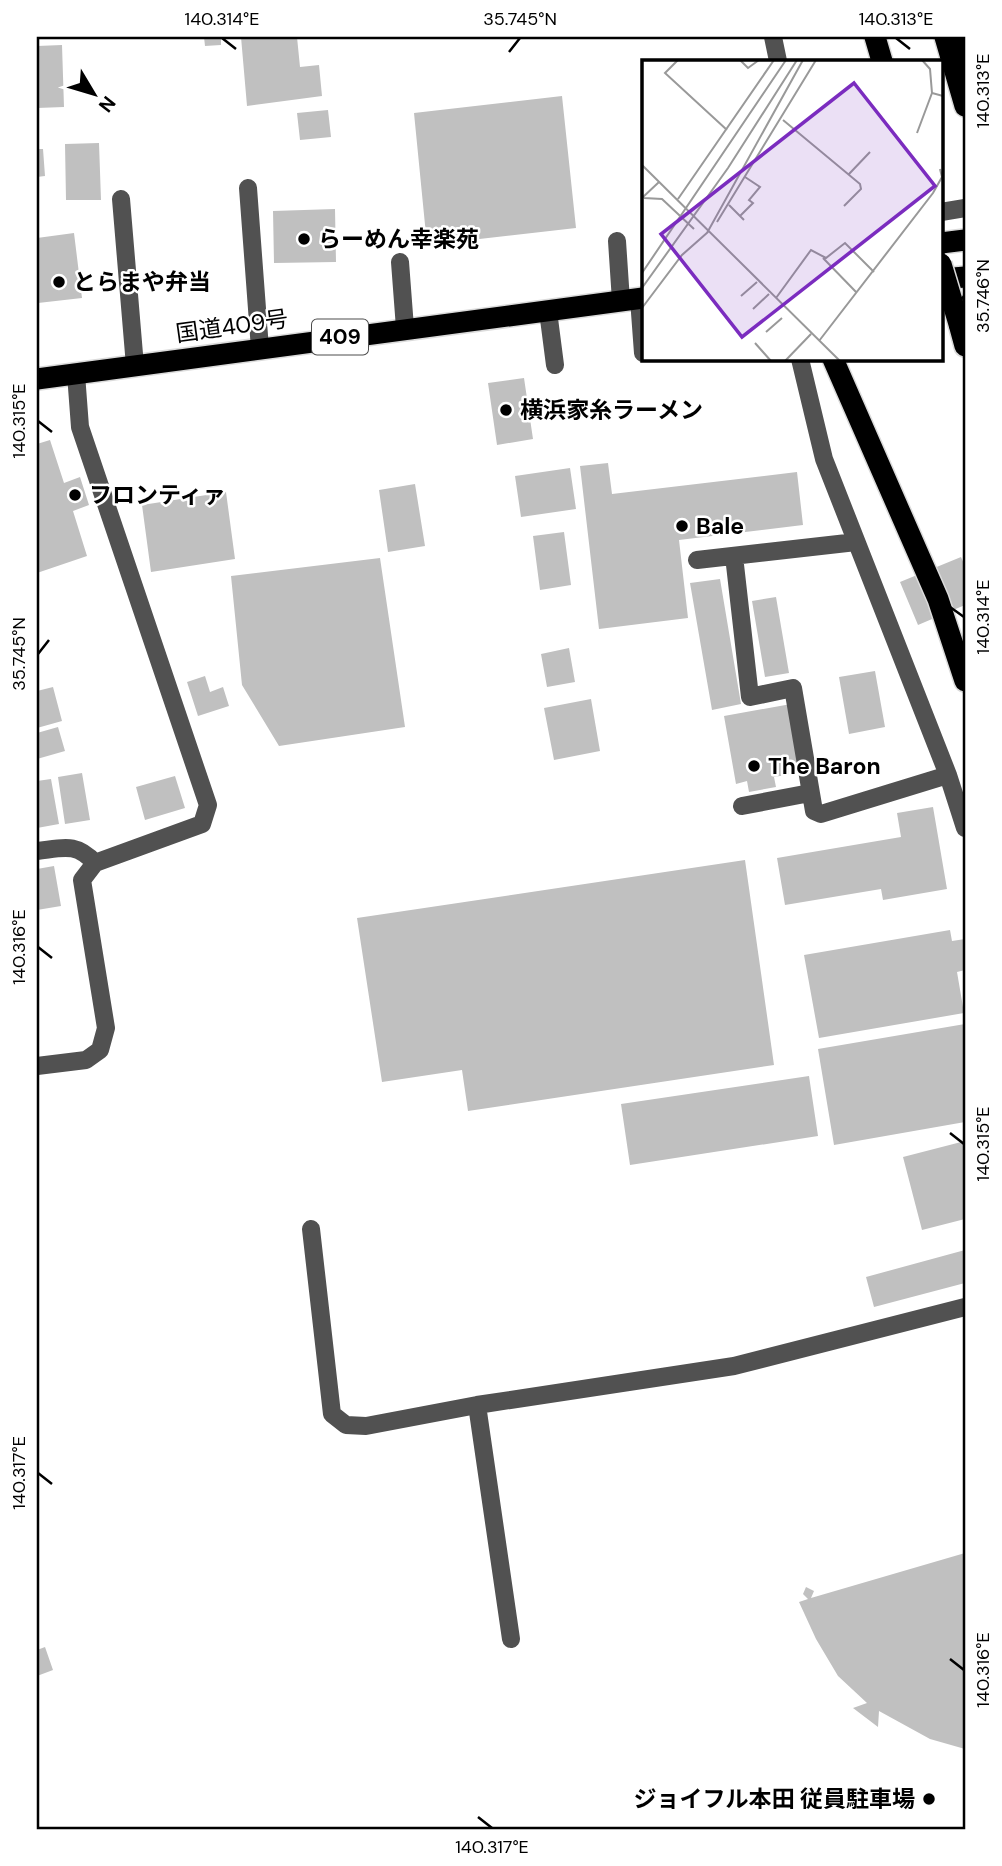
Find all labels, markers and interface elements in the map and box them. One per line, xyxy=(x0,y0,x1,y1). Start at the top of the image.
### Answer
text: 140.314°E xyxy=(185,7,259,31)
text: 35.745°N xyxy=(483,7,557,31)
text: 140.313°E xyxy=(859,7,933,31)
text: 140.313°E xyxy=(971,54,995,128)
north arrow xyxy=(60,60,130,130)
inset map xyxy=(642,60,942,360)
text: N xyxy=(93,91,121,117)
place label: らーめん幸楽苑 xyxy=(318,224,479,254)
marker: らーめん幸楽苑 xyxy=(296,231,312,247)
text: 35.746°N xyxy=(971,259,995,333)
place label: とらまや弁当 xyxy=(73,267,211,297)
marker: とらまや弁当 xyxy=(51,274,67,290)
street label: 国道409号 xyxy=(174,303,290,349)
road number: 409 xyxy=(312,320,368,354)
text: 140.315°E xyxy=(7,384,31,458)
place label: 横浜家糸ラーメン xyxy=(520,395,703,425)
marker: 横浜家糸ラーメン xyxy=(498,402,514,418)
place label: フロンティァ xyxy=(89,480,226,510)
marker: フロンティァ xyxy=(67,487,83,503)
place label: Bale xyxy=(696,511,744,541)
marker: Bale xyxy=(674,518,690,534)
text: 140.314°E xyxy=(971,580,995,654)
text: 35.745°N xyxy=(7,617,31,691)
place label: The Baron xyxy=(768,751,881,781)
marker: The Baron xyxy=(746,758,762,774)
text: 140.316°E xyxy=(7,909,31,985)
text: 140.315°E xyxy=(971,1107,995,1181)
text: 140.317°E xyxy=(7,1436,31,1510)
text: 140.316°E xyxy=(971,1632,995,1708)
place label: ジョイフル本田 従員駐車場 xyxy=(634,1784,915,1814)
marker: ジョイフル本田 従員駐車場 xyxy=(921,1791,937,1807)
text: 140.317°E xyxy=(455,1835,529,1859)

